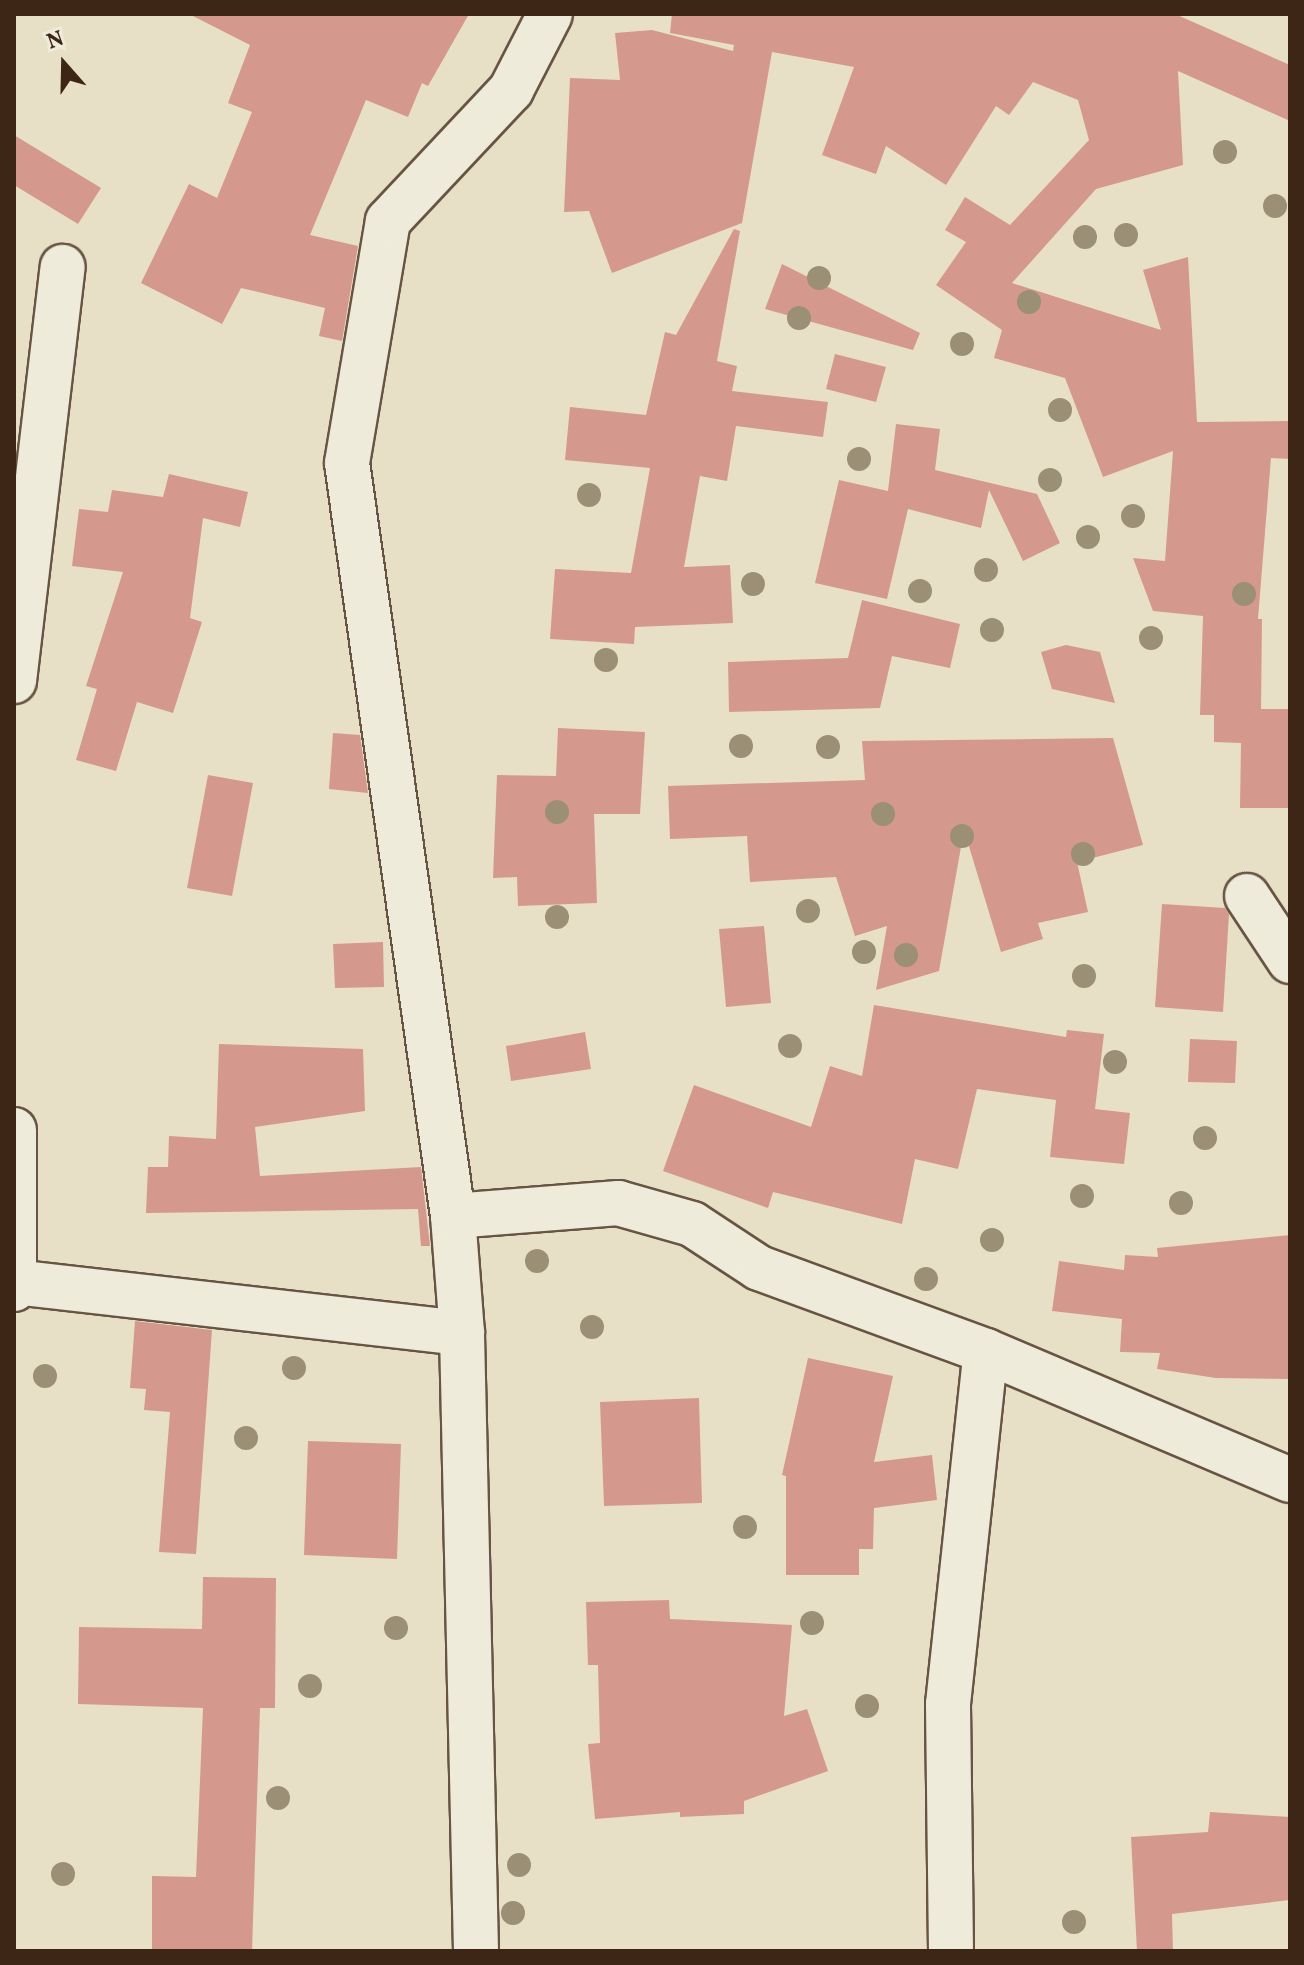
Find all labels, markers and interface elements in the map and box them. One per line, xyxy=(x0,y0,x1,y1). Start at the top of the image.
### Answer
north arrow xyxy=(24,24,104,104)
text: N xyxy=(43,24,68,58)

